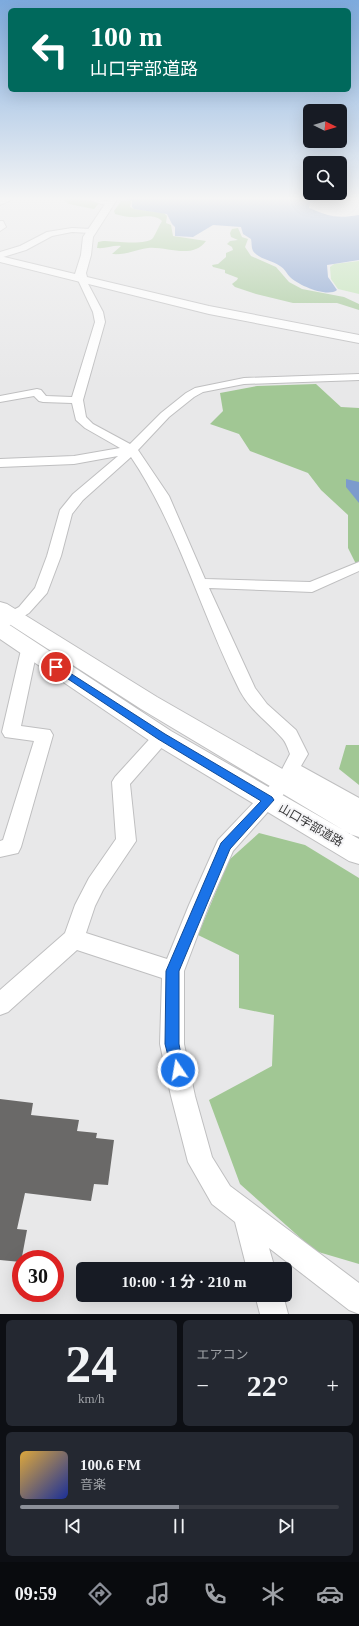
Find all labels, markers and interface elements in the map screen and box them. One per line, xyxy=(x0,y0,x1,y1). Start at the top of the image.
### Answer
text: 100 m xyxy=(90,21,162,52)
icon: left xyxy=(24,24,76,76)
text: 山口宇部道路 xyxy=(90,59,198,79)
north arrow xyxy=(303,104,347,148)
map controls xyxy=(303,104,347,200)
button: search xyxy=(303,156,347,200)
pin xyxy=(39,650,73,684)
icon: arrive xyxy=(45,656,67,678)
street label: 山口宇部道路 xyxy=(276,801,346,849)
position arrow xyxy=(157,1049,199,1091)
speed limit sign: 30 xyxy=(12,1250,64,1302)
text: 10:00 · 1 分 · 210 m xyxy=(122,1274,247,1290)
text: 24 xyxy=(65,1336,117,1393)
text: エアコン xyxy=(197,1347,249,1362)
text: 22° xyxy=(247,1369,289,1402)
text: − xyxy=(197,1373,209,1398)
text: + xyxy=(327,1373,339,1398)
text: km/h xyxy=(78,1391,105,1406)
text: 100.6 FM xyxy=(80,1457,141,1473)
text: 音楽 xyxy=(80,1477,106,1492)
icon: previous xyxy=(62,1515,84,1537)
icon: pause xyxy=(168,1515,190,1537)
icon: next xyxy=(275,1515,297,1537)
icon: directions xyxy=(86,1580,114,1608)
icon: music xyxy=(144,1580,172,1608)
icon: phone xyxy=(201,1580,229,1608)
icon: climate xyxy=(259,1580,287,1608)
icon: car xyxy=(316,1580,344,1608)
text: 09:59 xyxy=(15,1584,57,1604)

